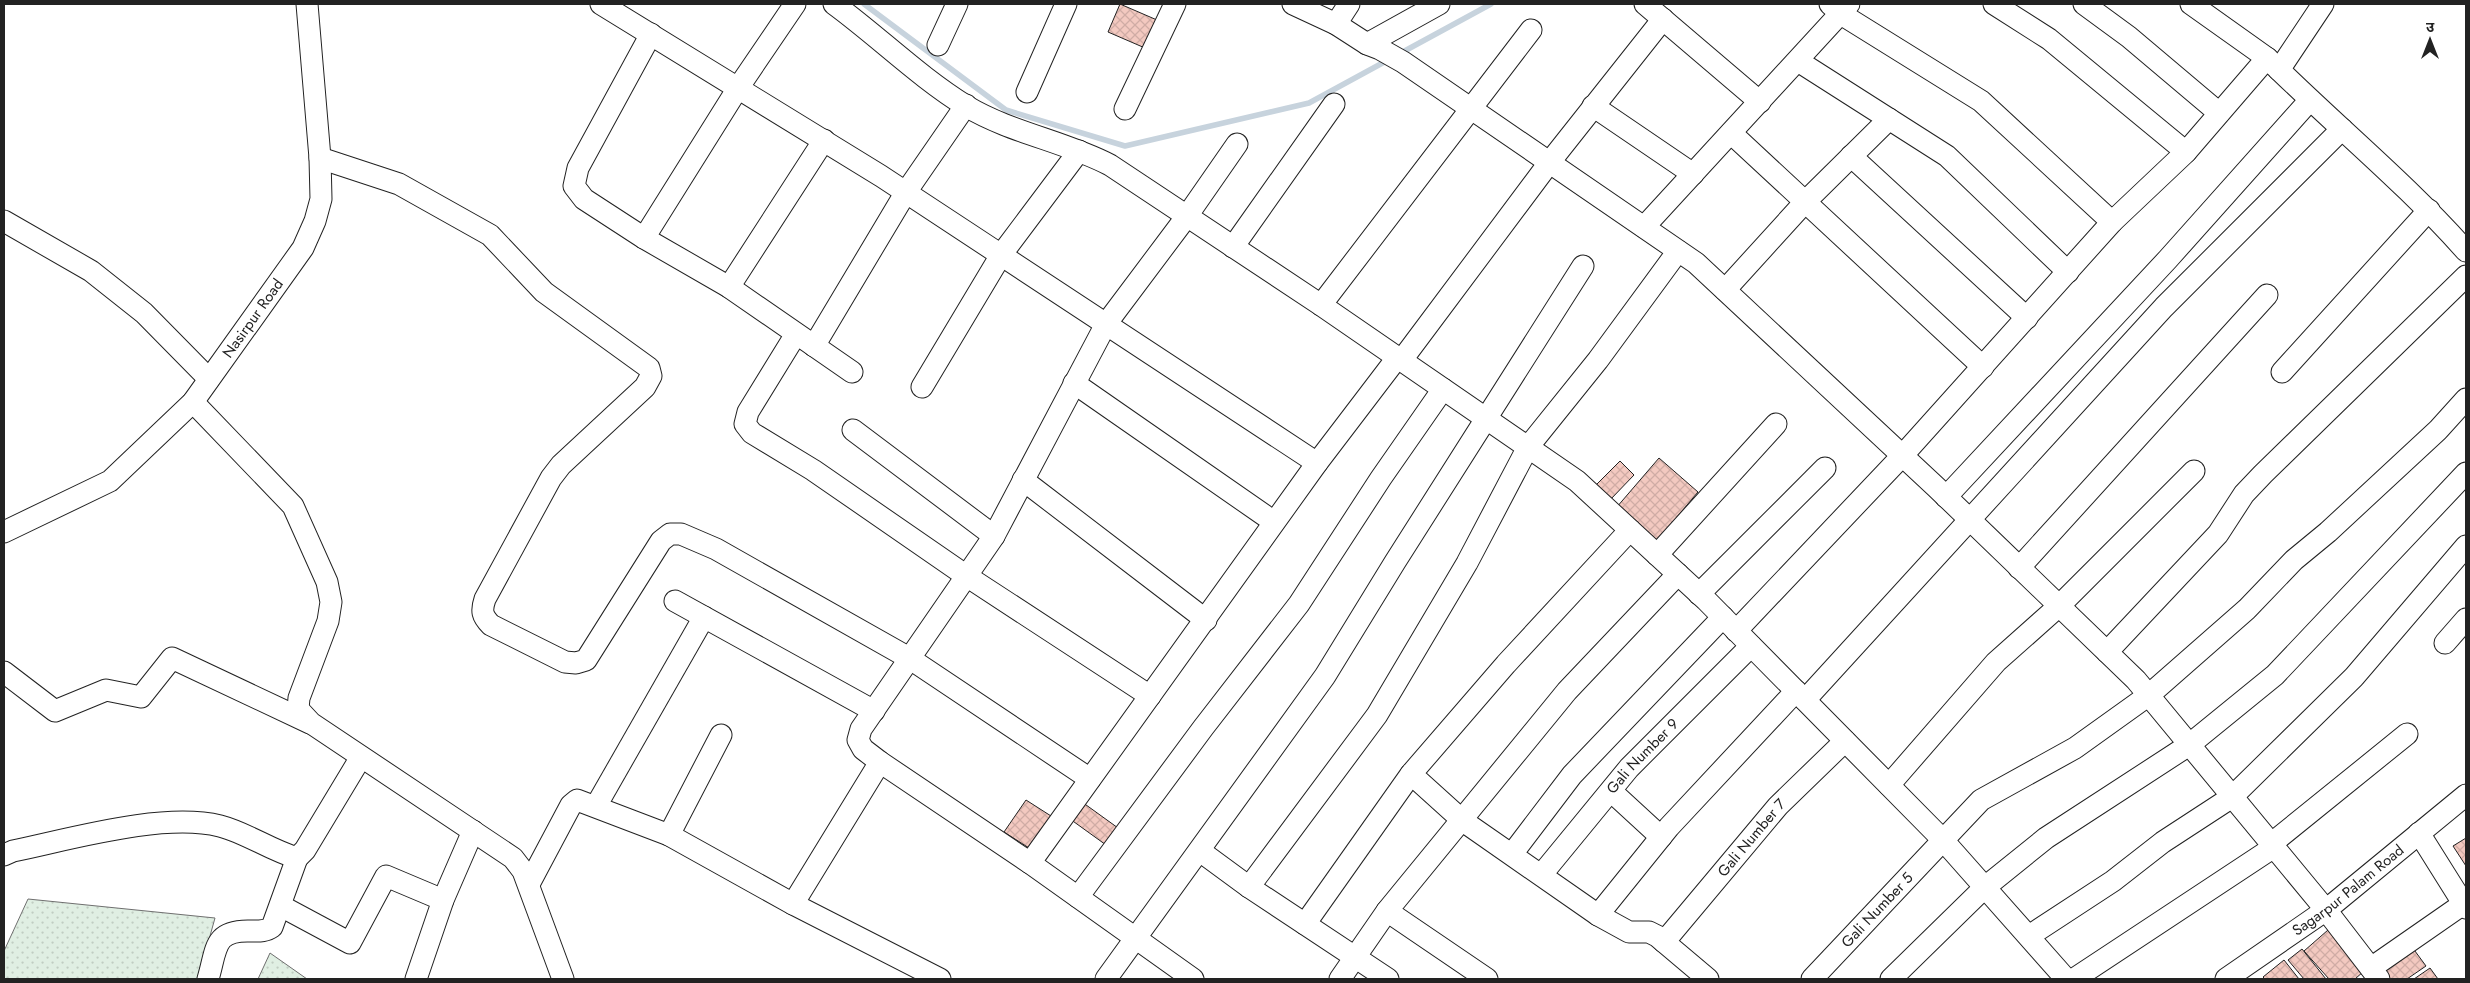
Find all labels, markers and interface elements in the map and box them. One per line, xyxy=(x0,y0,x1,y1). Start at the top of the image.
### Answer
north arrow xyxy=(2405,15,2455,65)
text: उ xyxy=(2426,17,2435,37)
street label: Nasirpur Road xyxy=(217,274,289,362)
street label: Gali Number 9 xyxy=(1601,713,1684,798)
street label: Gali Number 7 xyxy=(1712,794,1790,882)
street label: Sagarpur Palam Road xyxy=(2288,839,2409,941)
street label: Gali Number 5 xyxy=(1836,867,1918,953)

